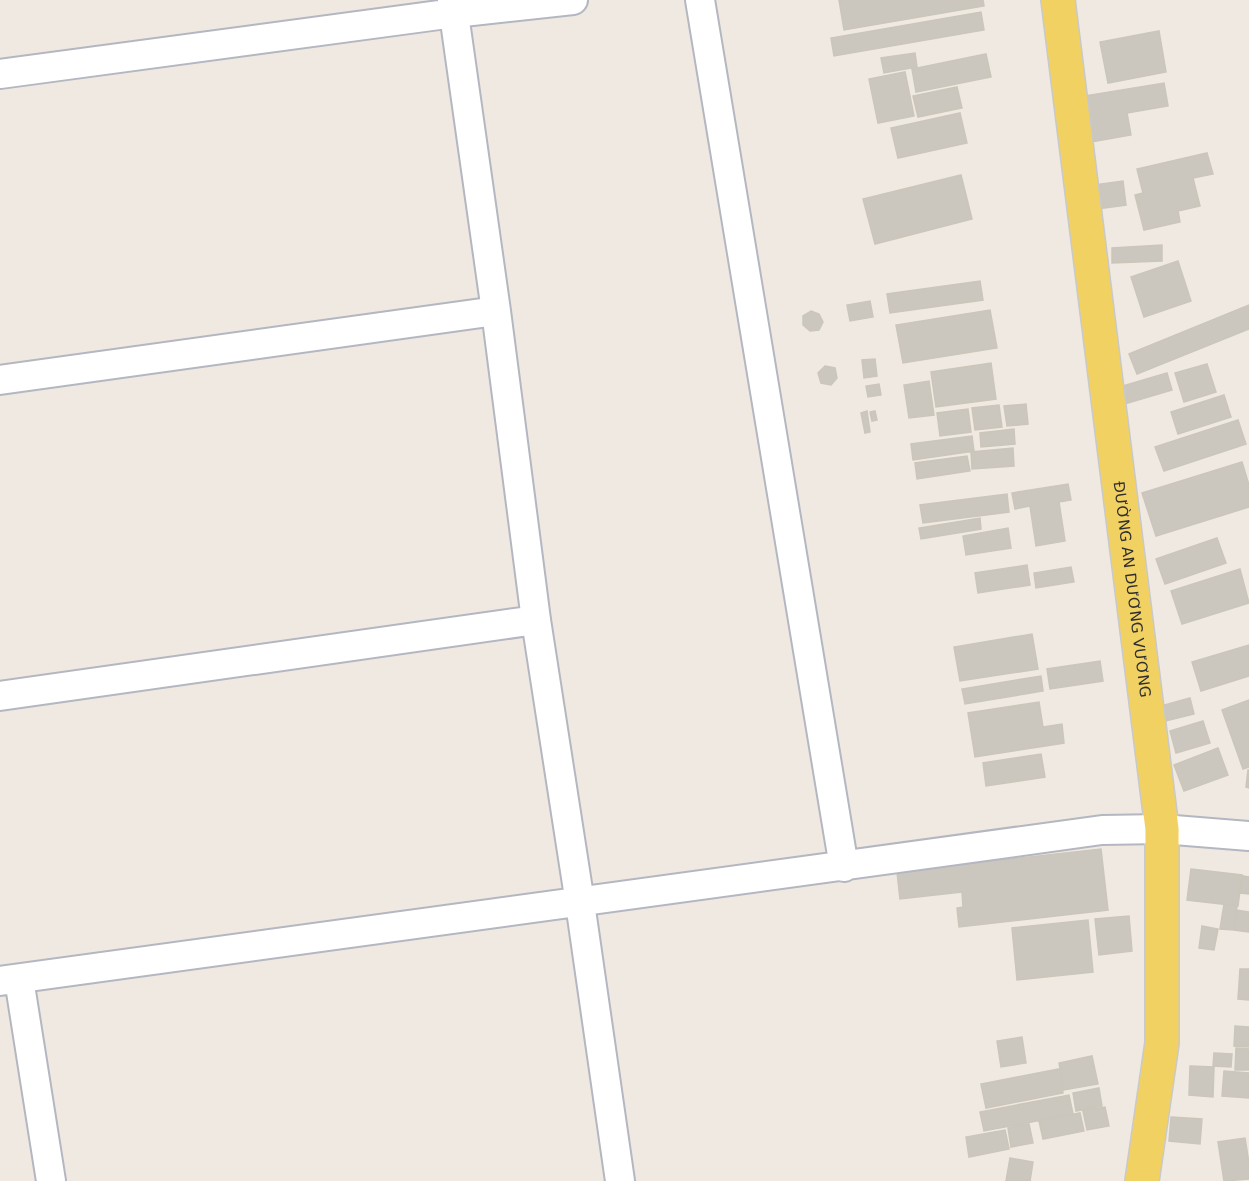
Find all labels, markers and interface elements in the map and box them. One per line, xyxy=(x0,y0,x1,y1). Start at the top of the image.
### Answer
street label: ĐƯỜNG AN DƯƠNG VƯƠNG xyxy=(1109,480,1154,698)

